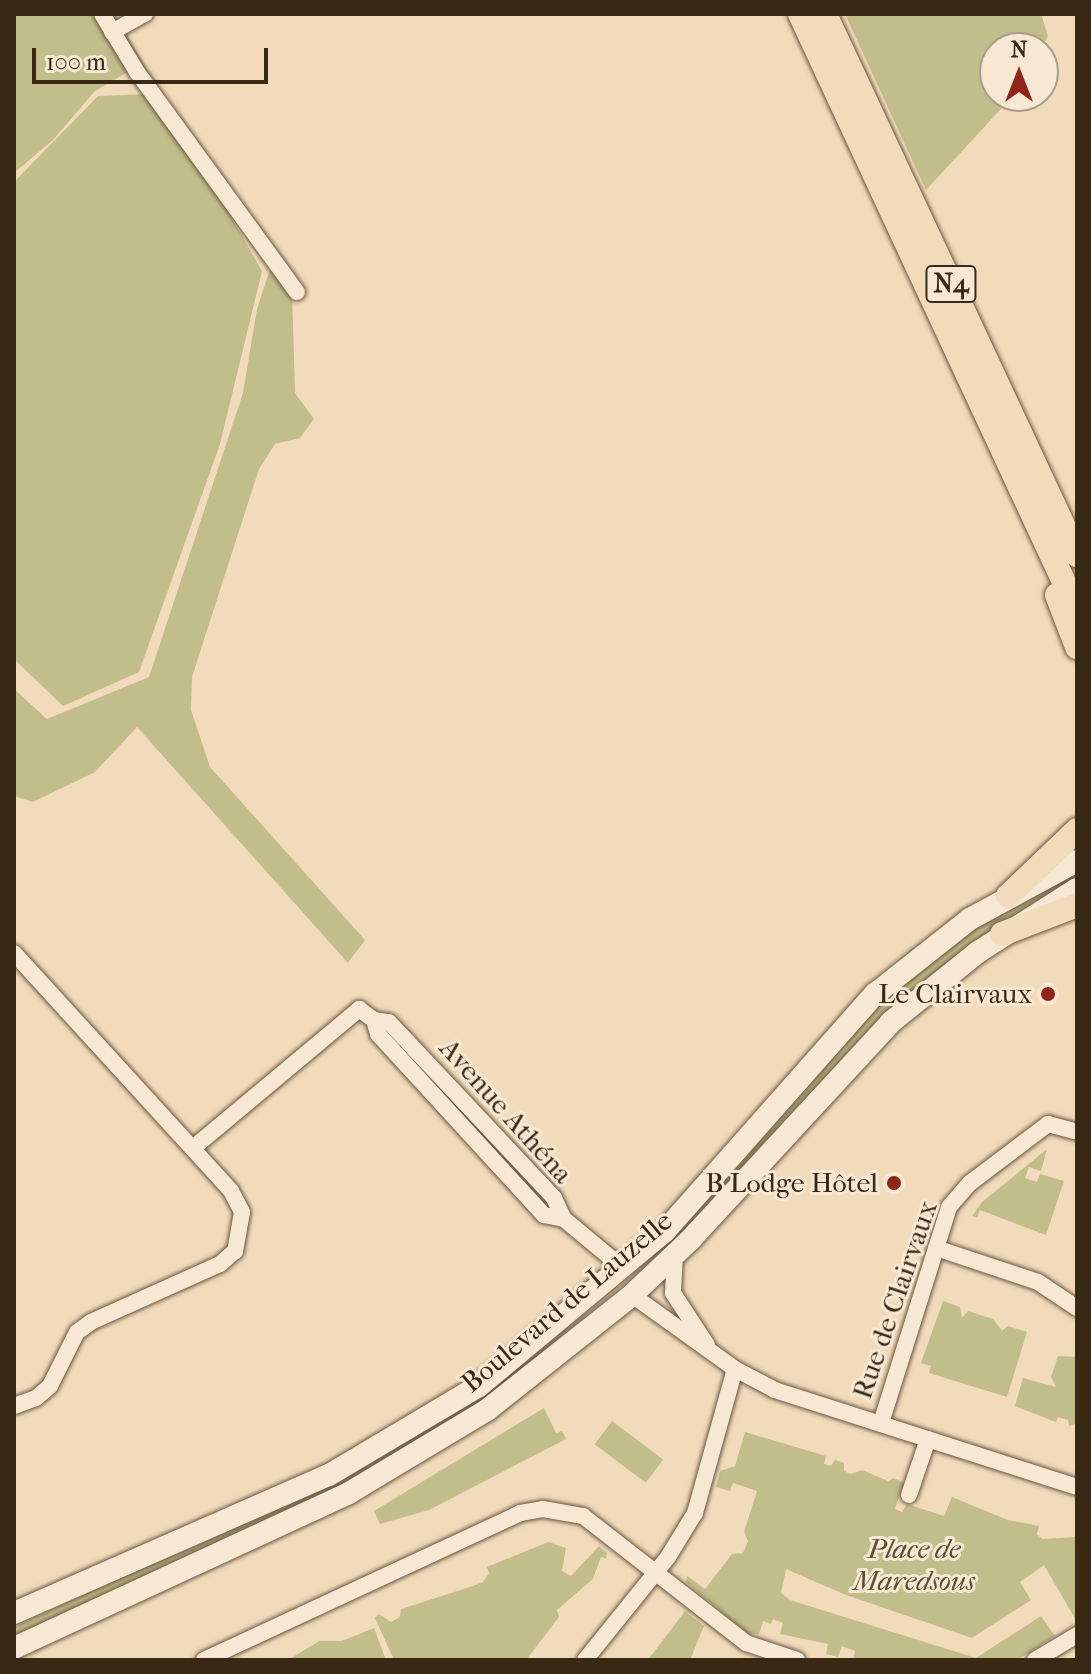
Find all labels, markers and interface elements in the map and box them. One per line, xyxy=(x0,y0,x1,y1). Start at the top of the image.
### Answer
scale bar xyxy=(36,32,272,82)
north arrow xyxy=(979,32,1059,112)
text: N xyxy=(1011,37,1027,63)
text: 100 m xyxy=(46,48,106,76)
road number: N4 xyxy=(925,262,977,306)
place label: Le Clairvaux xyxy=(878,977,1032,1011)
marker: Le Clairvaux xyxy=(1039,985,1057,1003)
street label: Avenue Athéna xyxy=(432,1032,580,1190)
place label: B Lodge Hôtel xyxy=(705,1166,878,1200)
marker: B Lodge Hôtel xyxy=(885,1174,903,1192)
street label: Rue de Clairvaux xyxy=(845,1197,945,1403)
street label: Boulevard de Lauzelle xyxy=(455,1204,679,1400)
park label: Place de Maredsous xyxy=(853,1532,975,1598)

